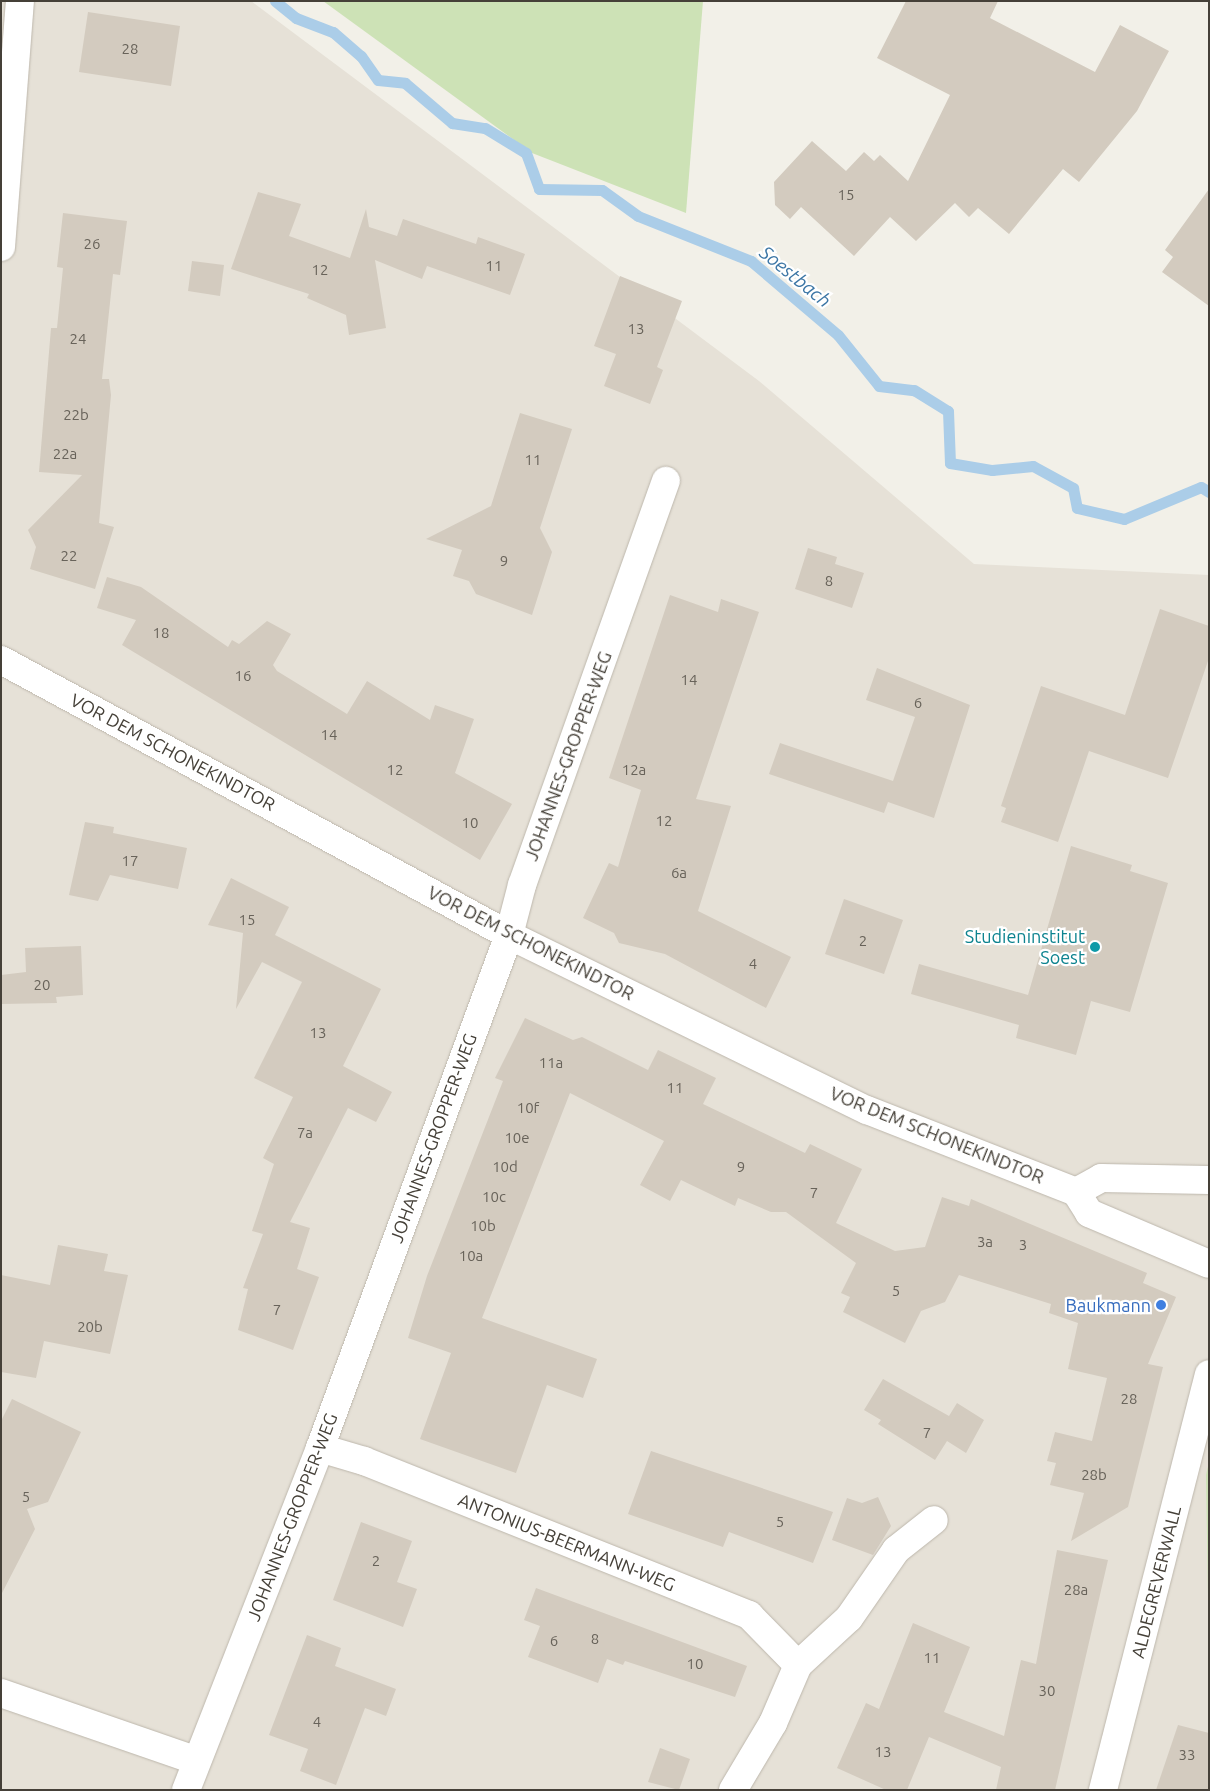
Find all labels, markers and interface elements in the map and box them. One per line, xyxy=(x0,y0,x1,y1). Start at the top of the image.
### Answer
house number: 28 xyxy=(122,40,138,58)
house number: 15 xyxy=(838,186,854,204)
house number: 26 xyxy=(84,235,100,253)
water label: Soestbach xyxy=(755,241,835,313)
house number: 11 xyxy=(486,257,502,275)
house number: 12 xyxy=(312,261,328,279)
house number: 13 xyxy=(628,320,644,338)
house number: 24 xyxy=(70,330,86,348)
house number: 22b xyxy=(63,406,89,424)
house number: 22a xyxy=(53,445,77,463)
house number: 11 xyxy=(525,451,541,469)
house number: 22 xyxy=(61,547,77,565)
house number: 9 xyxy=(500,552,508,570)
house number: 8 xyxy=(825,572,833,590)
house number: 18 xyxy=(153,624,169,642)
street label: JOHANNES-GROPPER-WEG xyxy=(520,648,616,864)
house number: 16 xyxy=(235,667,251,685)
house number: 14 xyxy=(681,671,697,689)
street label: VOR DEM SCHONEKINDTOR xyxy=(67,689,279,815)
house number: 6 xyxy=(914,694,922,712)
house number: 14 xyxy=(321,726,337,744)
house number: 12 xyxy=(387,761,403,779)
house number: 12a xyxy=(622,761,646,779)
house number: 12 xyxy=(656,812,672,830)
house number: 10 xyxy=(462,814,478,832)
house number: 17 xyxy=(122,852,138,870)
house number: 6a xyxy=(671,864,687,882)
street label: VOR DEM SCHONEKINDTOR xyxy=(424,881,638,1005)
house number: 15 xyxy=(239,911,255,929)
place label: Studieninstitut Soest xyxy=(965,926,1085,969)
house number: 2 xyxy=(859,932,867,950)
marker: Studieninstitut Soest xyxy=(1089,941,1101,953)
house number: 4 xyxy=(749,955,757,973)
house number: 20 xyxy=(34,976,50,994)
house number: 13 xyxy=(310,1024,326,1042)
street label: JOHANNES-GROPPER-WEG xyxy=(385,1030,481,1246)
house number: 11a xyxy=(539,1054,563,1072)
house number: 11 xyxy=(667,1079,683,1097)
street label: VOR DEM SCHONEKINDTOR xyxy=(827,1082,1047,1188)
house number: 10f xyxy=(517,1099,539,1117)
house number: 7a xyxy=(297,1124,313,1142)
house number: 10e xyxy=(504,1129,530,1147)
house number: 10d xyxy=(492,1158,518,1176)
house number: 9 xyxy=(737,1158,745,1176)
house number: 7 xyxy=(810,1184,818,1202)
house number: 10c xyxy=(482,1188,506,1206)
house number: 10b xyxy=(470,1217,496,1235)
house number: 3a xyxy=(977,1233,993,1251)
house number: 3 xyxy=(1019,1236,1027,1254)
house number: 10a xyxy=(459,1247,483,1265)
house number: 5 xyxy=(892,1282,900,1300)
place label: Baukmann xyxy=(1066,1294,1151,1316)
marker: Baukmann xyxy=(1155,1299,1167,1311)
house number: 7 xyxy=(273,1301,281,1319)
house number: 20b xyxy=(77,1318,103,1336)
house number: 28 xyxy=(1121,1390,1137,1408)
street label: JOHANNES-GROPPER-WEG xyxy=(242,1410,342,1624)
house number: 7 xyxy=(923,1424,931,1442)
house number: 28b xyxy=(1081,1466,1107,1484)
house number: 5 xyxy=(22,1488,30,1506)
street label: ANTONIUS-BEERMANN-WEG xyxy=(455,1489,679,1595)
street label: ALDEGREVERWALL xyxy=(1127,1504,1185,1660)
house number: 5 xyxy=(776,1513,784,1531)
house number: 2 xyxy=(372,1552,380,1570)
house number: 28a xyxy=(1064,1581,1088,1599)
house number: 8 xyxy=(591,1630,599,1648)
house number: 6 xyxy=(550,1632,558,1650)
house number: 11 xyxy=(924,1649,940,1667)
house number: 10 xyxy=(687,1655,703,1673)
house number: 30 xyxy=(1039,1682,1055,1700)
house number: 4 xyxy=(313,1713,321,1731)
house number: 13 xyxy=(875,1743,891,1761)
house number: 33 xyxy=(1179,1746,1195,1764)

